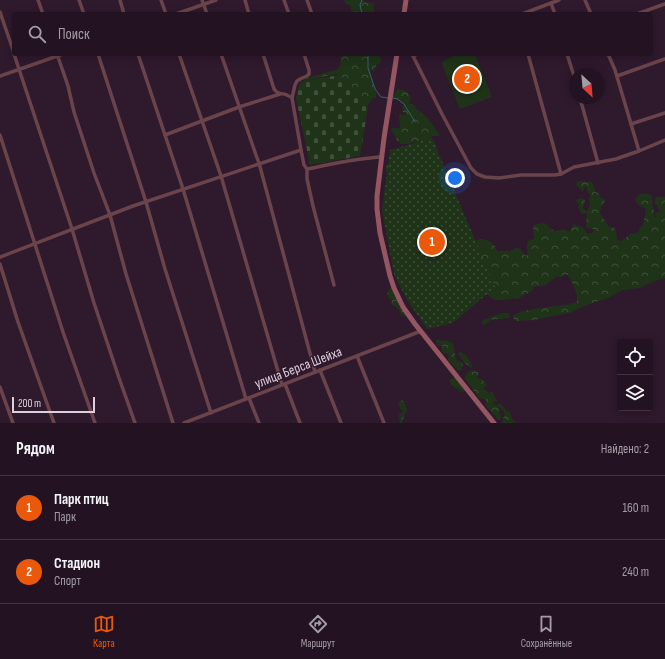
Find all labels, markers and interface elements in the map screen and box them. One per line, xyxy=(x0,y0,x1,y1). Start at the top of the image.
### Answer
search box xyxy=(12,12,653,56)
icon: search xyxy=(26,23,48,45)
text: Поиск xyxy=(58,25,90,44)
pin: 2 xyxy=(454,64,480,94)
north arrow xyxy=(569,68,605,104)
your location xyxy=(445,168,465,188)
pin: 1 xyxy=(419,227,445,257)
map controls xyxy=(617,339,653,411)
button: locate xyxy=(617,339,653,375)
street label: улица Берса Шейха xyxy=(252,343,344,392)
button: layers xyxy=(617,375,653,411)
scale bar xyxy=(12,395,95,414)
text: 200 m xyxy=(18,397,41,410)
text: Рядом xyxy=(16,439,55,459)
text: Найдено: 2 xyxy=(601,441,649,457)
text: Парк птиц xyxy=(54,490,109,509)
text: 1 xyxy=(26,500,32,516)
text: 160 m xyxy=(623,500,649,516)
text: Парк xyxy=(54,509,76,525)
text: Стадион xyxy=(54,554,100,573)
text: 2 xyxy=(26,564,32,580)
text: 240 m xyxy=(622,564,649,580)
text: Спорт xyxy=(54,573,81,589)
tab: Карта xyxy=(93,613,115,650)
tab: Маршрут xyxy=(301,613,335,650)
tab: Сохранённые xyxy=(521,613,572,650)

